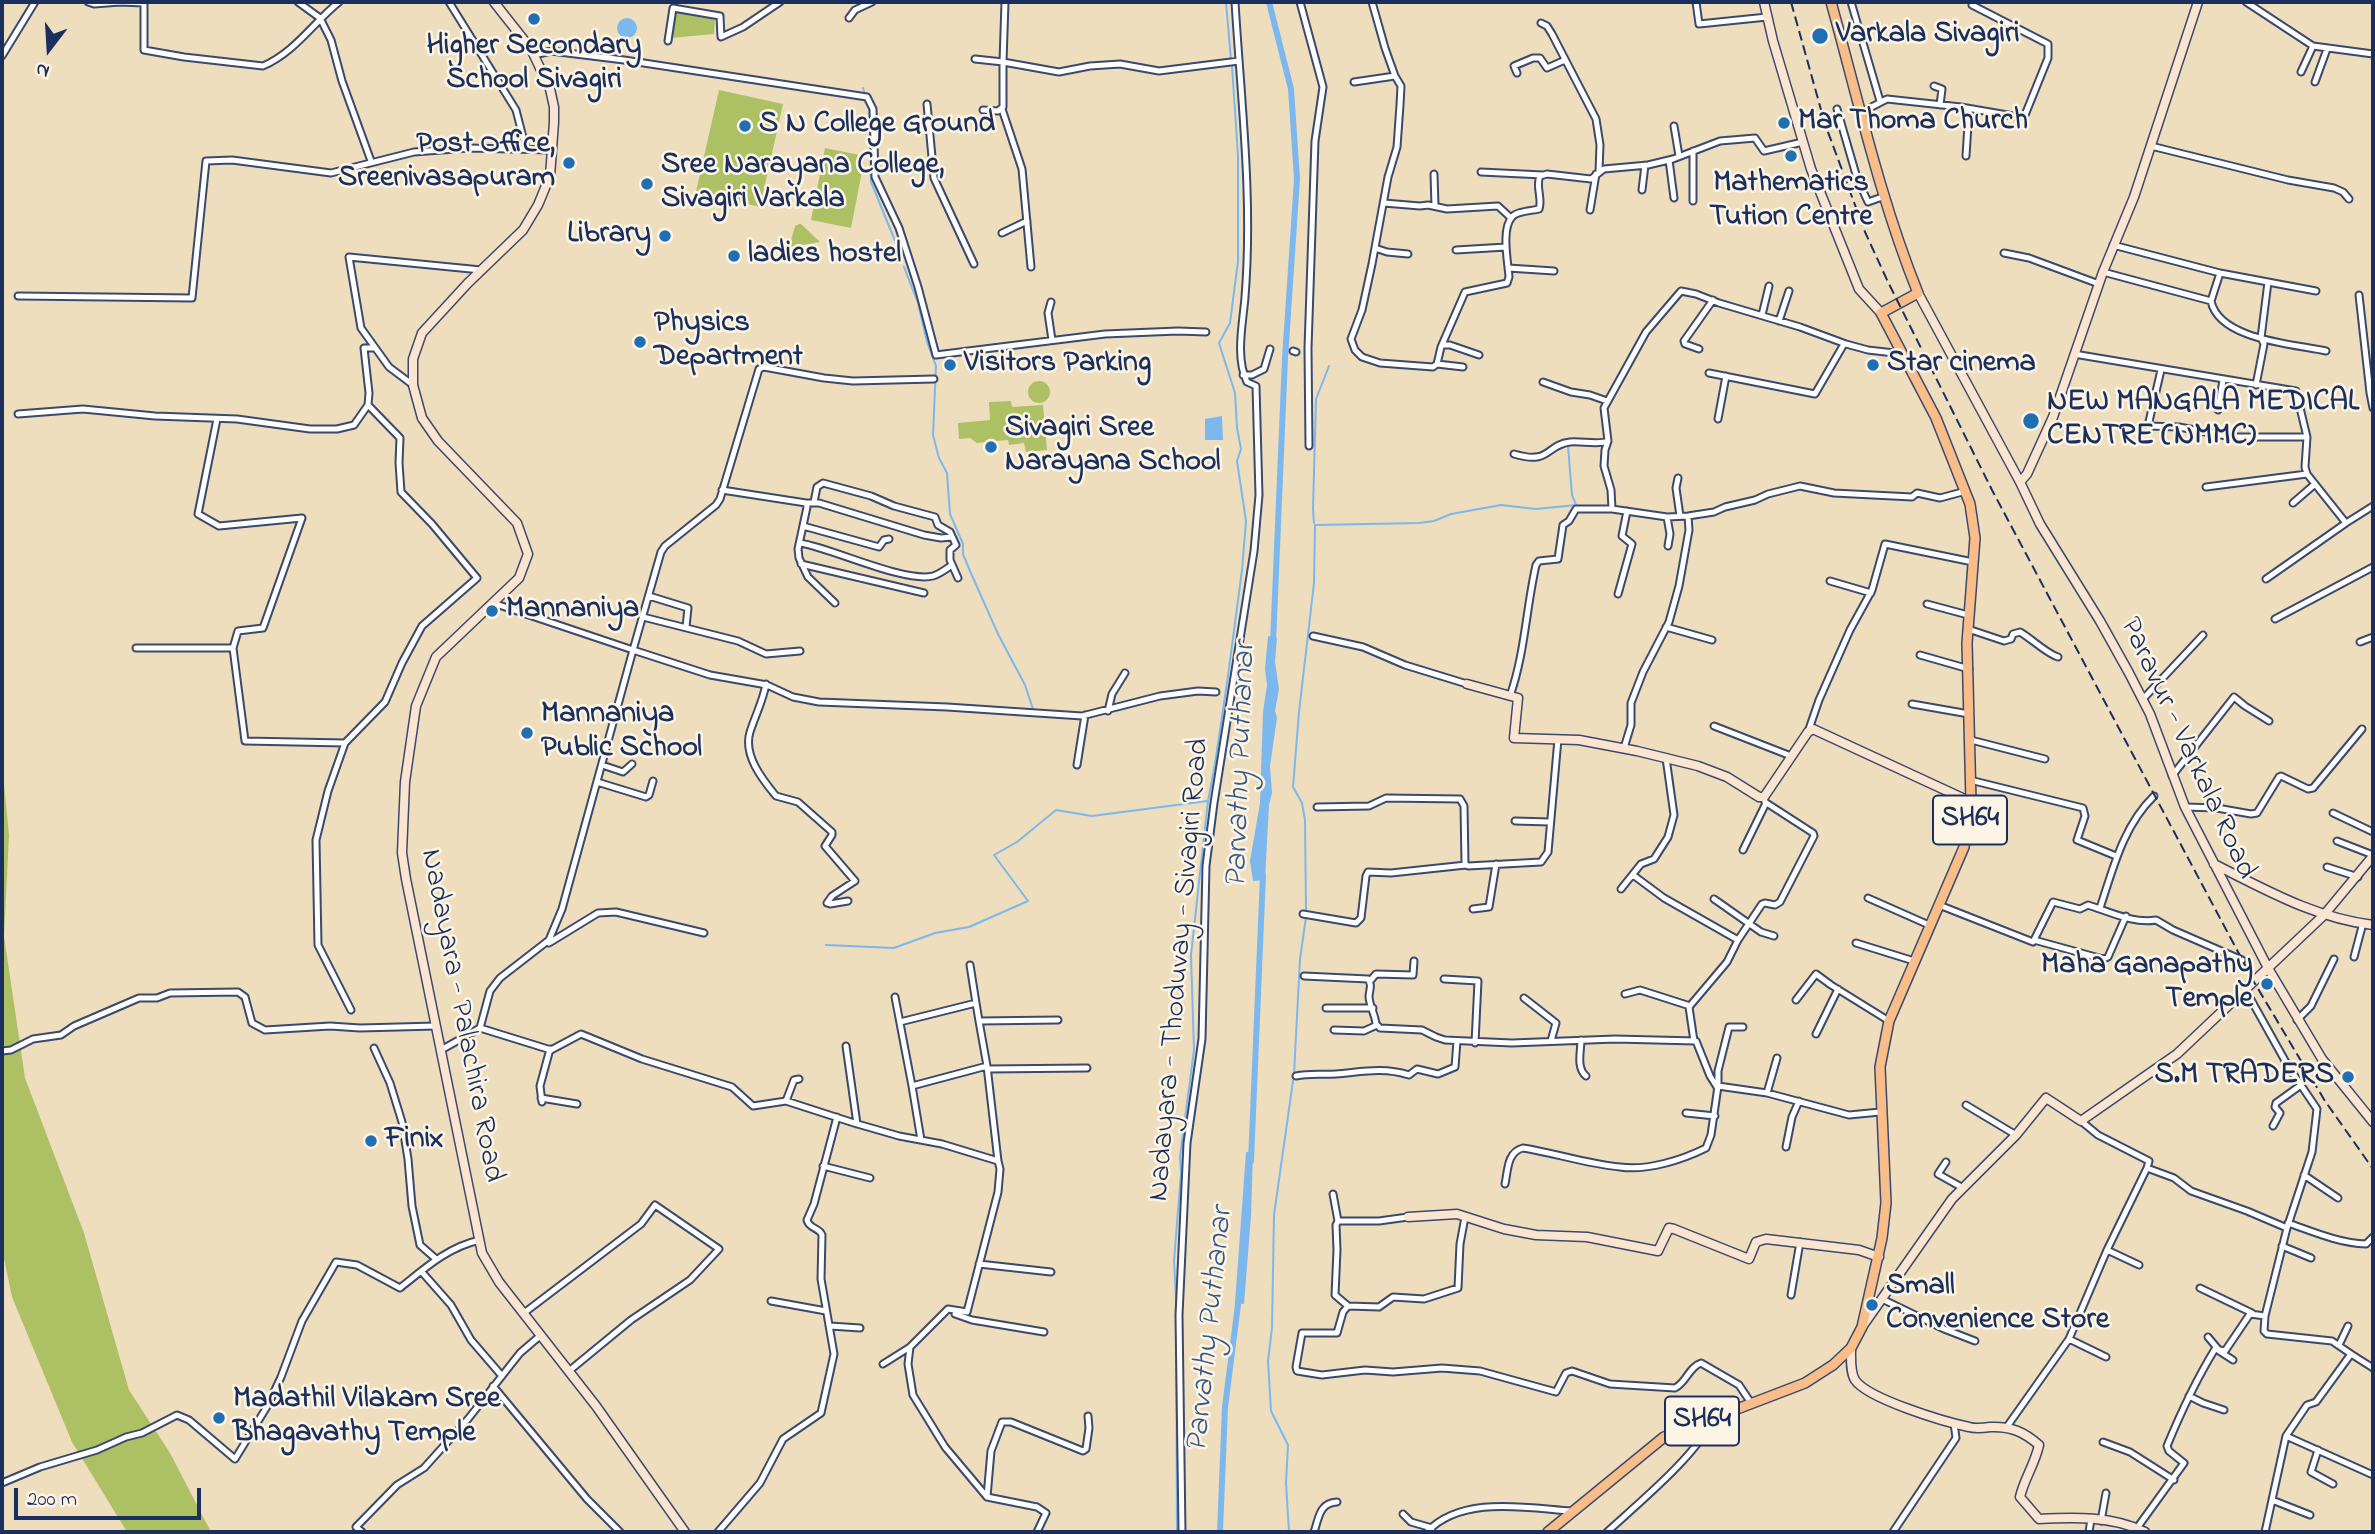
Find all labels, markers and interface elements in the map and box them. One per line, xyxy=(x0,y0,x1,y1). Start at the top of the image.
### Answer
marker: Higher Secondary School Sivagiri xyxy=(526,11,542,27)
north arrow xyxy=(14,14,84,84)
place label: Varkala Sivagiri xyxy=(1836,18,2020,54)
marker: Varkala Sivagiri xyxy=(1810,26,1830,46)
place label: Higher Secondary School Sivagiri xyxy=(426,30,642,100)
text: N xyxy=(33,55,53,84)
place label: Mar Thoma Church xyxy=(1798,105,2028,141)
place label: S N College Ground xyxy=(759,108,995,144)
marker: Mar Thoma Church xyxy=(1776,115,1792,131)
marker: S N College Ground xyxy=(737,118,753,134)
place label: Post Office, Sreenivasapuram xyxy=(338,128,555,198)
marker: Mathematics Tution Centre xyxy=(1783,148,1799,164)
place label: Sree Narayana College, Sivagiri Varkala xyxy=(661,149,944,220)
marker: Post Office, Sreenivasapuram xyxy=(561,155,577,171)
place label: Mathematics Tution Centre xyxy=(1709,167,1873,237)
marker: Sree Narayana College, Sivagiri Varkala xyxy=(639,176,655,192)
place label: Library xyxy=(567,218,651,254)
marker: Library xyxy=(657,228,673,244)
place label: ladies hostel xyxy=(748,238,901,274)
marker: ladies hostel xyxy=(726,248,742,264)
place label: Physics Department xyxy=(654,307,803,378)
marker: Physics Department xyxy=(632,334,648,350)
place label: Visitors Parking xyxy=(964,347,1151,383)
place label: Star cinema xyxy=(1887,347,2036,383)
marker: Visitors Parking xyxy=(942,357,958,373)
marker: Star cinema xyxy=(1865,357,1881,373)
place label: NEW MANGALA MEDICAL CENTRE (NMMC) xyxy=(2047,386,2359,456)
marker: NEW MANGALA MEDICAL CENTRE (NMMC) xyxy=(2021,411,2041,431)
place label: Sivagiri Sree Narayana School xyxy=(1005,412,1220,482)
marker: Sivagiri Sree Narayana School xyxy=(983,439,999,455)
place label: Mannaniya xyxy=(506,593,639,629)
marker: Mannaniya xyxy=(484,603,500,619)
street label: Paravur - Varkala Road xyxy=(2110,613,2262,885)
water label: Parvathy Puthanar xyxy=(1220,641,1266,889)
place label: Mannaniya Public School xyxy=(541,698,702,768)
marker: Mannaniya Public School xyxy=(519,725,535,741)
street label: Nadayara - Thoduvay - Sivagiri Road xyxy=(1143,737,1219,1203)
road number: SH64 xyxy=(1933,796,2007,844)
street label: Nadayara - Palachira Road xyxy=(410,846,510,1186)
place label: Maha Ganapathy Temple xyxy=(2041,949,2253,1020)
marker: Maha Ganapathy Temple xyxy=(2259,976,2275,992)
place label: S.M TRADERS xyxy=(2155,1059,2334,1095)
marker: S.M TRADERS xyxy=(2340,1069,2356,1085)
place label: Finix xyxy=(385,1123,443,1159)
marker: Finix xyxy=(363,1133,379,1149)
water label: Parvathy Puthanar xyxy=(1180,1206,1244,1454)
place label: Small Convenience Store xyxy=(1886,1270,2109,1340)
marker: Small Convenience Store xyxy=(1864,1297,1880,1313)
place label: Madathil Vilakam Sree Bhagavathy Temple xyxy=(233,1383,501,1454)
road number: SH64 xyxy=(1665,1396,1739,1446)
marker: Madathil Vilakam Sree Bhagavathy Temple xyxy=(211,1410,227,1426)
scale bar xyxy=(18,1474,205,1518)
text: 200 m xyxy=(27,1485,77,1515)

